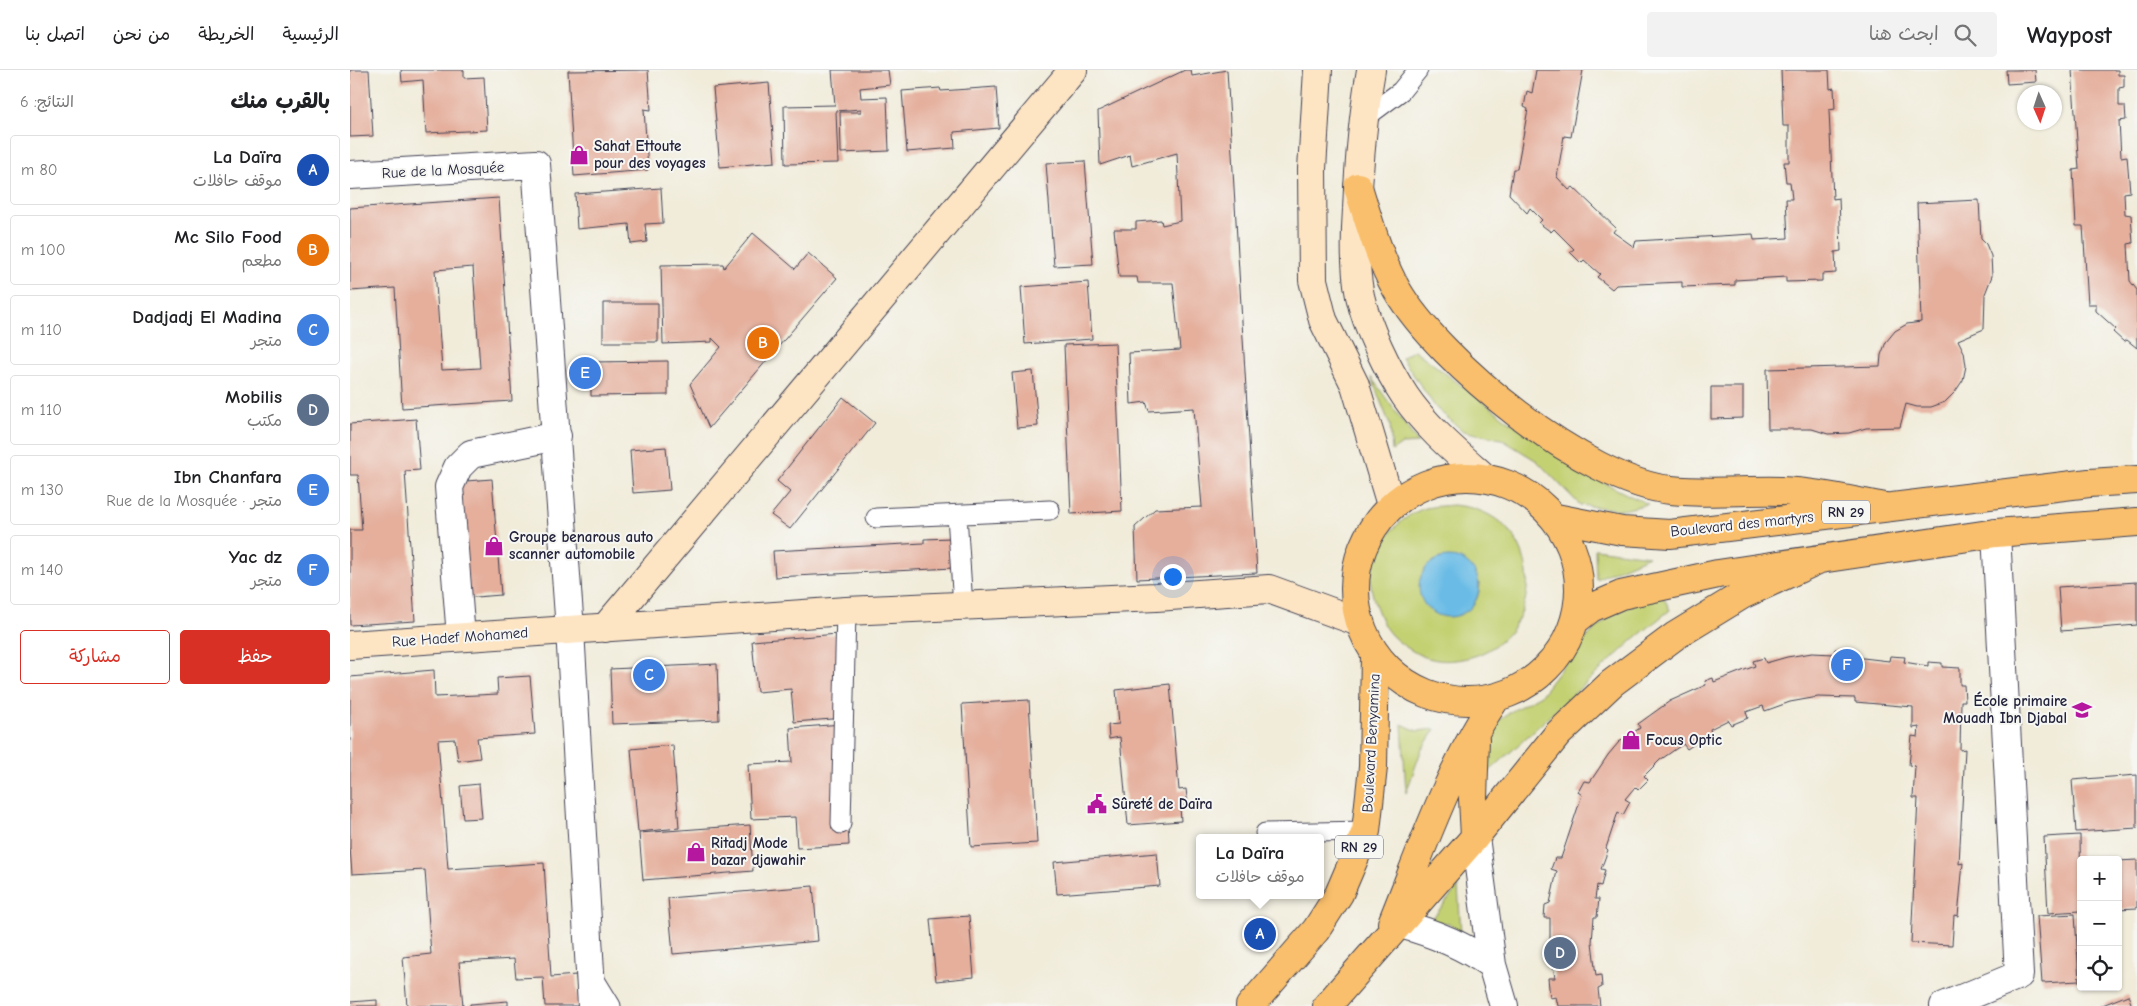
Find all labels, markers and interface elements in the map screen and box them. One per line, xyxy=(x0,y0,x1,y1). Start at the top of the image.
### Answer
search box xyxy=(1647,12,1997,57)
icon: search xyxy=(1951,21,1979,49)
text: Waypost xyxy=(2027,21,2112,49)
text: ابحث هنا xyxy=(1869,23,1939,45)
text: اتصل بنا xyxy=(25,24,85,45)
text: من نحن xyxy=(113,24,170,45)
text: الخريطة xyxy=(198,24,254,45)
text: الرئيسية xyxy=(282,24,339,45)
north arrow xyxy=(2017,85,2062,130)
text: بالقرب منك xyxy=(230,89,330,113)
text: النتائج: 6 xyxy=(20,93,74,111)
place label: Sahat Ettoute pour des voyages xyxy=(594,137,706,172)
shop icon: Sahat Ettoute pour des voyages xyxy=(568,144,590,166)
text: La Daïra xyxy=(213,146,282,168)
street label: Rue de la Mosquée xyxy=(381,158,505,182)
text: 80 m xyxy=(21,161,58,179)
text: A xyxy=(309,161,317,179)
text: موقف حافلات xyxy=(193,172,282,190)
text: Mc Silo Food xyxy=(174,226,282,248)
text: 100 m xyxy=(21,241,65,259)
text: B xyxy=(308,241,318,259)
text: مطعم xyxy=(242,252,282,270)
text: Dadjadj El Madina xyxy=(132,306,282,328)
text: 110 m xyxy=(21,321,62,339)
text: C xyxy=(308,321,318,339)
pin: B xyxy=(747,324,779,362)
text: متجر xyxy=(251,332,282,350)
pin: E xyxy=(569,354,601,392)
text: Mobilis xyxy=(225,386,282,408)
text: 110 m xyxy=(21,401,62,419)
text: D xyxy=(308,401,318,419)
text: مكتب xyxy=(247,412,282,430)
text: Ibn Chanfara xyxy=(174,466,282,488)
text: 130 m xyxy=(21,481,64,499)
text: E xyxy=(308,481,318,499)
text: متجر · Rue de la Mosquée xyxy=(106,492,282,510)
road number: RN 29 xyxy=(1822,501,1870,524)
street label: Boulevard des martyrs xyxy=(1670,508,1814,540)
place label: Groupe benarous auto scanner automobile xyxy=(509,528,654,563)
shop icon: Groupe benarous auto scanner automobile xyxy=(483,535,505,557)
text: Yac dz xyxy=(229,546,282,568)
text: 140 m xyxy=(21,561,63,579)
text: F xyxy=(308,561,318,579)
your location xyxy=(1160,564,1186,590)
text: متجر xyxy=(251,572,282,590)
street label: Rue Hadef Mohamed xyxy=(391,623,529,651)
button: مشاركة xyxy=(20,630,170,684)
button: حفظ xyxy=(180,630,330,684)
pin: F xyxy=(1831,646,1863,684)
pin: C xyxy=(633,656,665,694)
street label: Boulevard Benyamina xyxy=(1358,673,1384,813)
place label: École primaire Mouadh Ibn Djabal xyxy=(1943,691,2067,727)
school or university icon: École primaire Mouadh Ibn Djabal xyxy=(2071,699,2093,721)
shop icon: Focus Optic xyxy=(1620,729,1642,751)
place label: Focus Optic xyxy=(1646,731,1722,749)
public building icon: Sûreté de Daïra xyxy=(1086,793,1108,815)
place label: Sûreté de Daïra xyxy=(1112,795,1213,813)
place label: Ritadj Mode bazar djawahir xyxy=(711,834,806,869)
popup xyxy=(1196,834,1324,899)
road number: RN 29 xyxy=(1335,836,1383,859)
shop icon: Ritadj Mode bazar djawahir xyxy=(685,841,707,863)
text: La Daïra xyxy=(1215,842,1284,864)
map controls xyxy=(2077,856,2122,991)
button: + xyxy=(2077,856,2122,901)
text: موقف حافلات xyxy=(1215,868,1305,886)
button: − xyxy=(2077,901,2122,946)
pin: A xyxy=(1244,915,1276,953)
pin: D xyxy=(1544,934,1576,972)
button: locate xyxy=(2077,946,2122,991)

